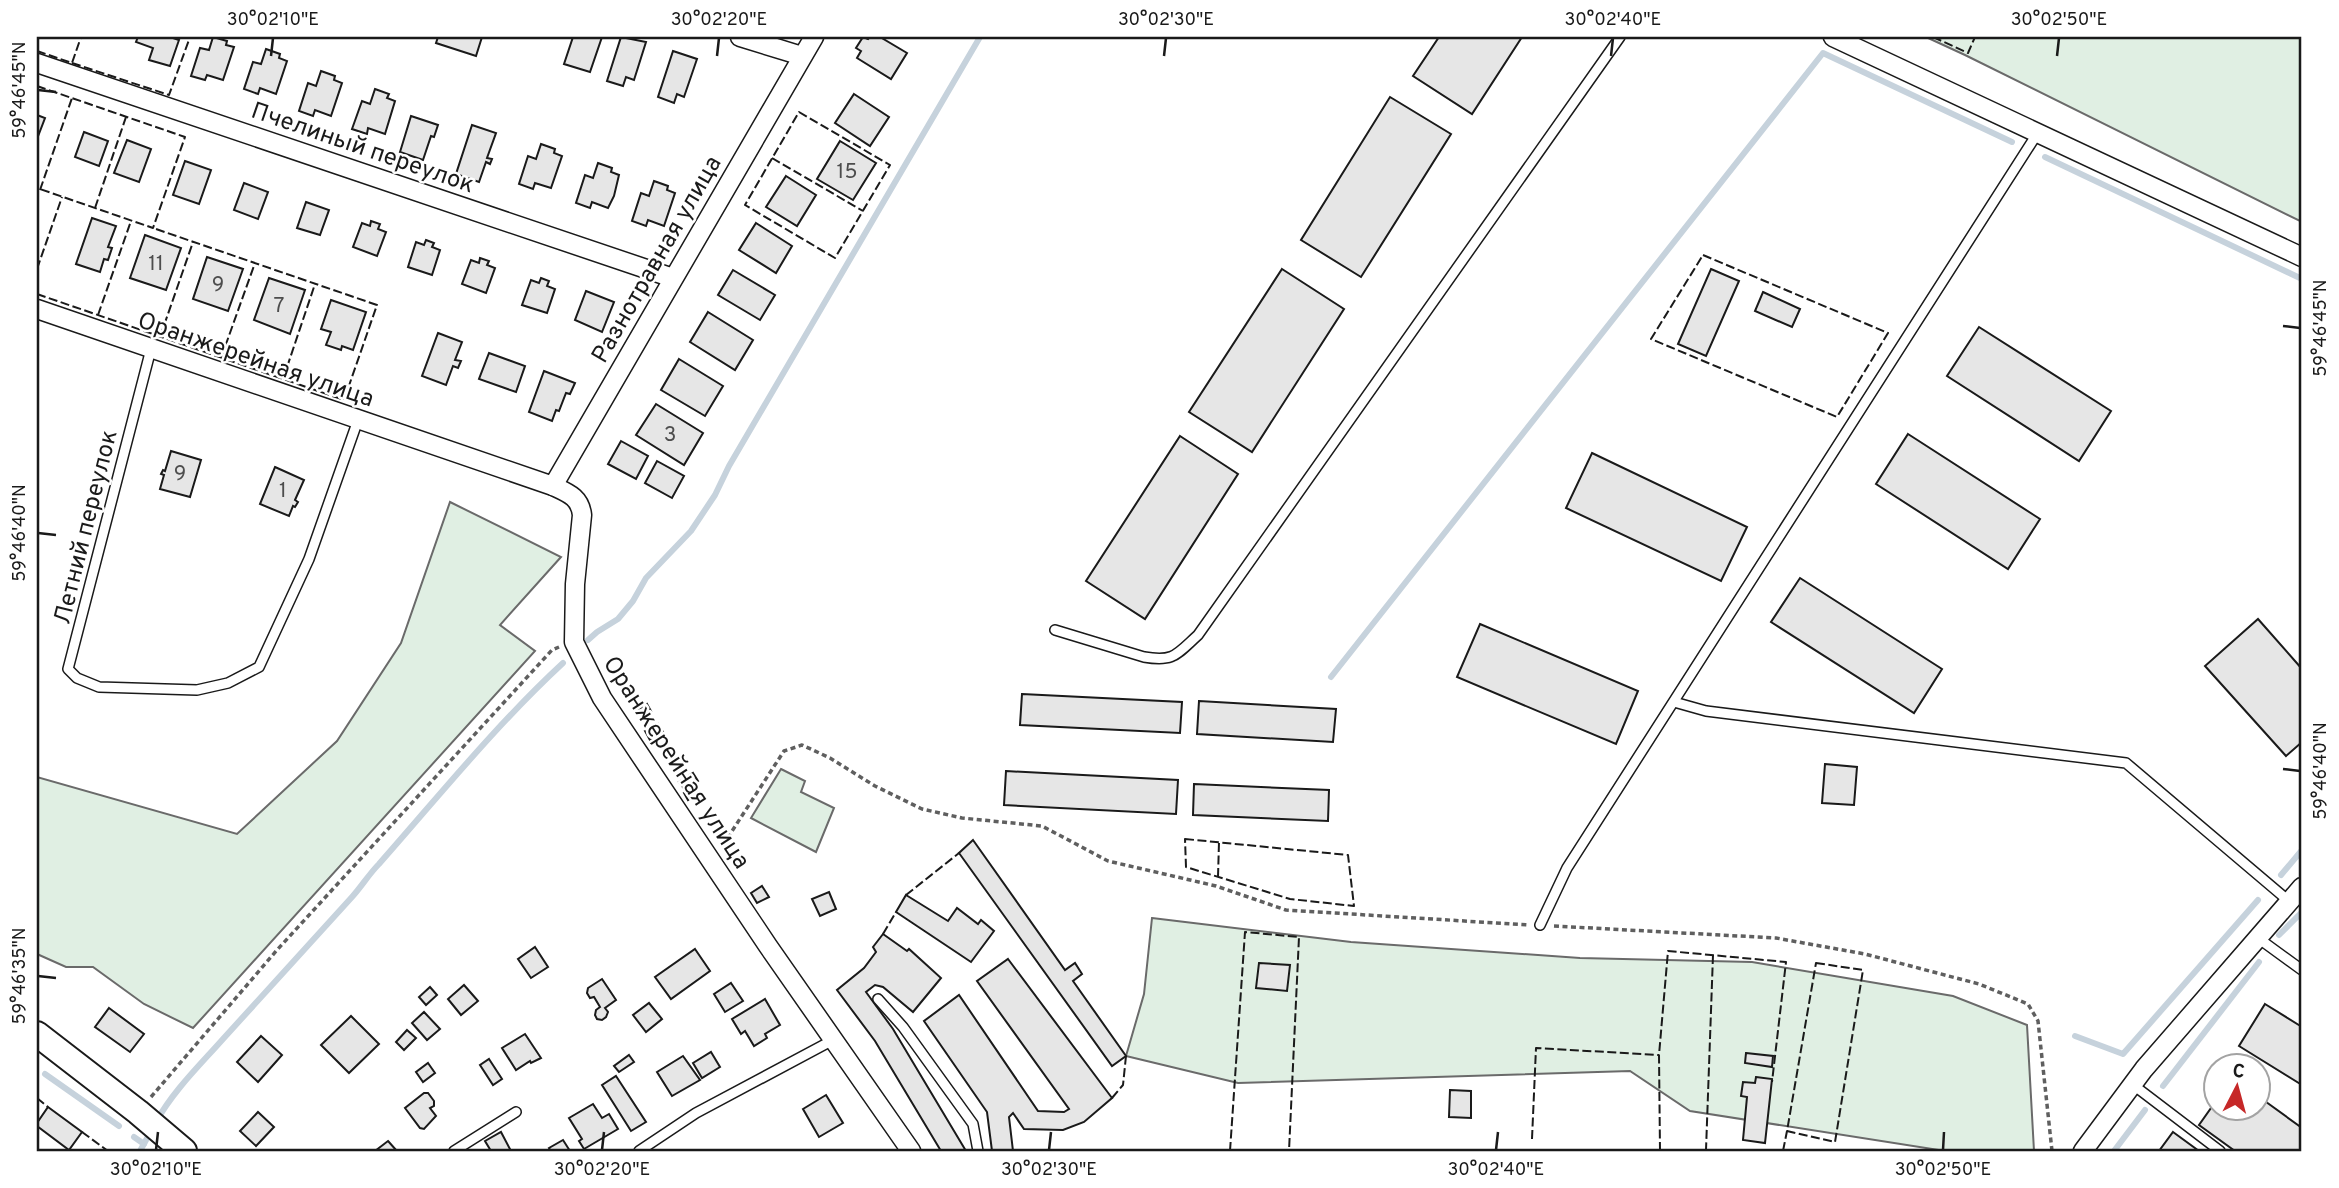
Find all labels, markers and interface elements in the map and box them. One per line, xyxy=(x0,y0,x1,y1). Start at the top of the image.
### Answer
text: 30°02'10"E xyxy=(227,9,319,32)
text: 30°02'20"E xyxy=(671,9,767,32)
text: 30°02'30"E xyxy=(1118,9,1214,32)
text: 30°02'40"E xyxy=(1565,9,1661,32)
text: 30°02'50"E xyxy=(2011,9,2107,32)
text: 59°46'45"N xyxy=(9,41,32,139)
street label: Пчелиный переулок xyxy=(247,97,478,201)
street label: Разнотравная улица xyxy=(586,151,729,369)
house number: 15 xyxy=(837,159,857,186)
house number: 11 xyxy=(148,251,164,278)
house number: 9 xyxy=(212,272,224,299)
text: 59°46'45"N xyxy=(2310,279,2333,377)
house number: 7 xyxy=(274,293,285,320)
street label: Оранжерейная улица xyxy=(133,306,377,415)
house number: 3 xyxy=(664,422,676,449)
street label: Летний переулок xyxy=(48,427,126,628)
house number: 9 xyxy=(174,461,186,488)
house number: 1 xyxy=(279,478,287,505)
text: 59°46'40"N xyxy=(9,484,32,582)
street label: Оранжерейная улица xyxy=(595,651,755,875)
text: 59°46'40"N xyxy=(2310,722,2333,820)
text: 59°46'35"N xyxy=(9,928,32,1024)
north arrow xyxy=(2202,1052,2272,1122)
text: С xyxy=(2231,1060,2246,1085)
text: 30°02'10"E xyxy=(110,1159,202,1182)
text: 30°02'20"E xyxy=(554,1159,650,1182)
text: 30°02'30"E xyxy=(1001,1159,1097,1182)
text: 30°02'40"E xyxy=(1448,1159,1544,1182)
text: 30°02'50"E xyxy=(1895,1159,1991,1182)

